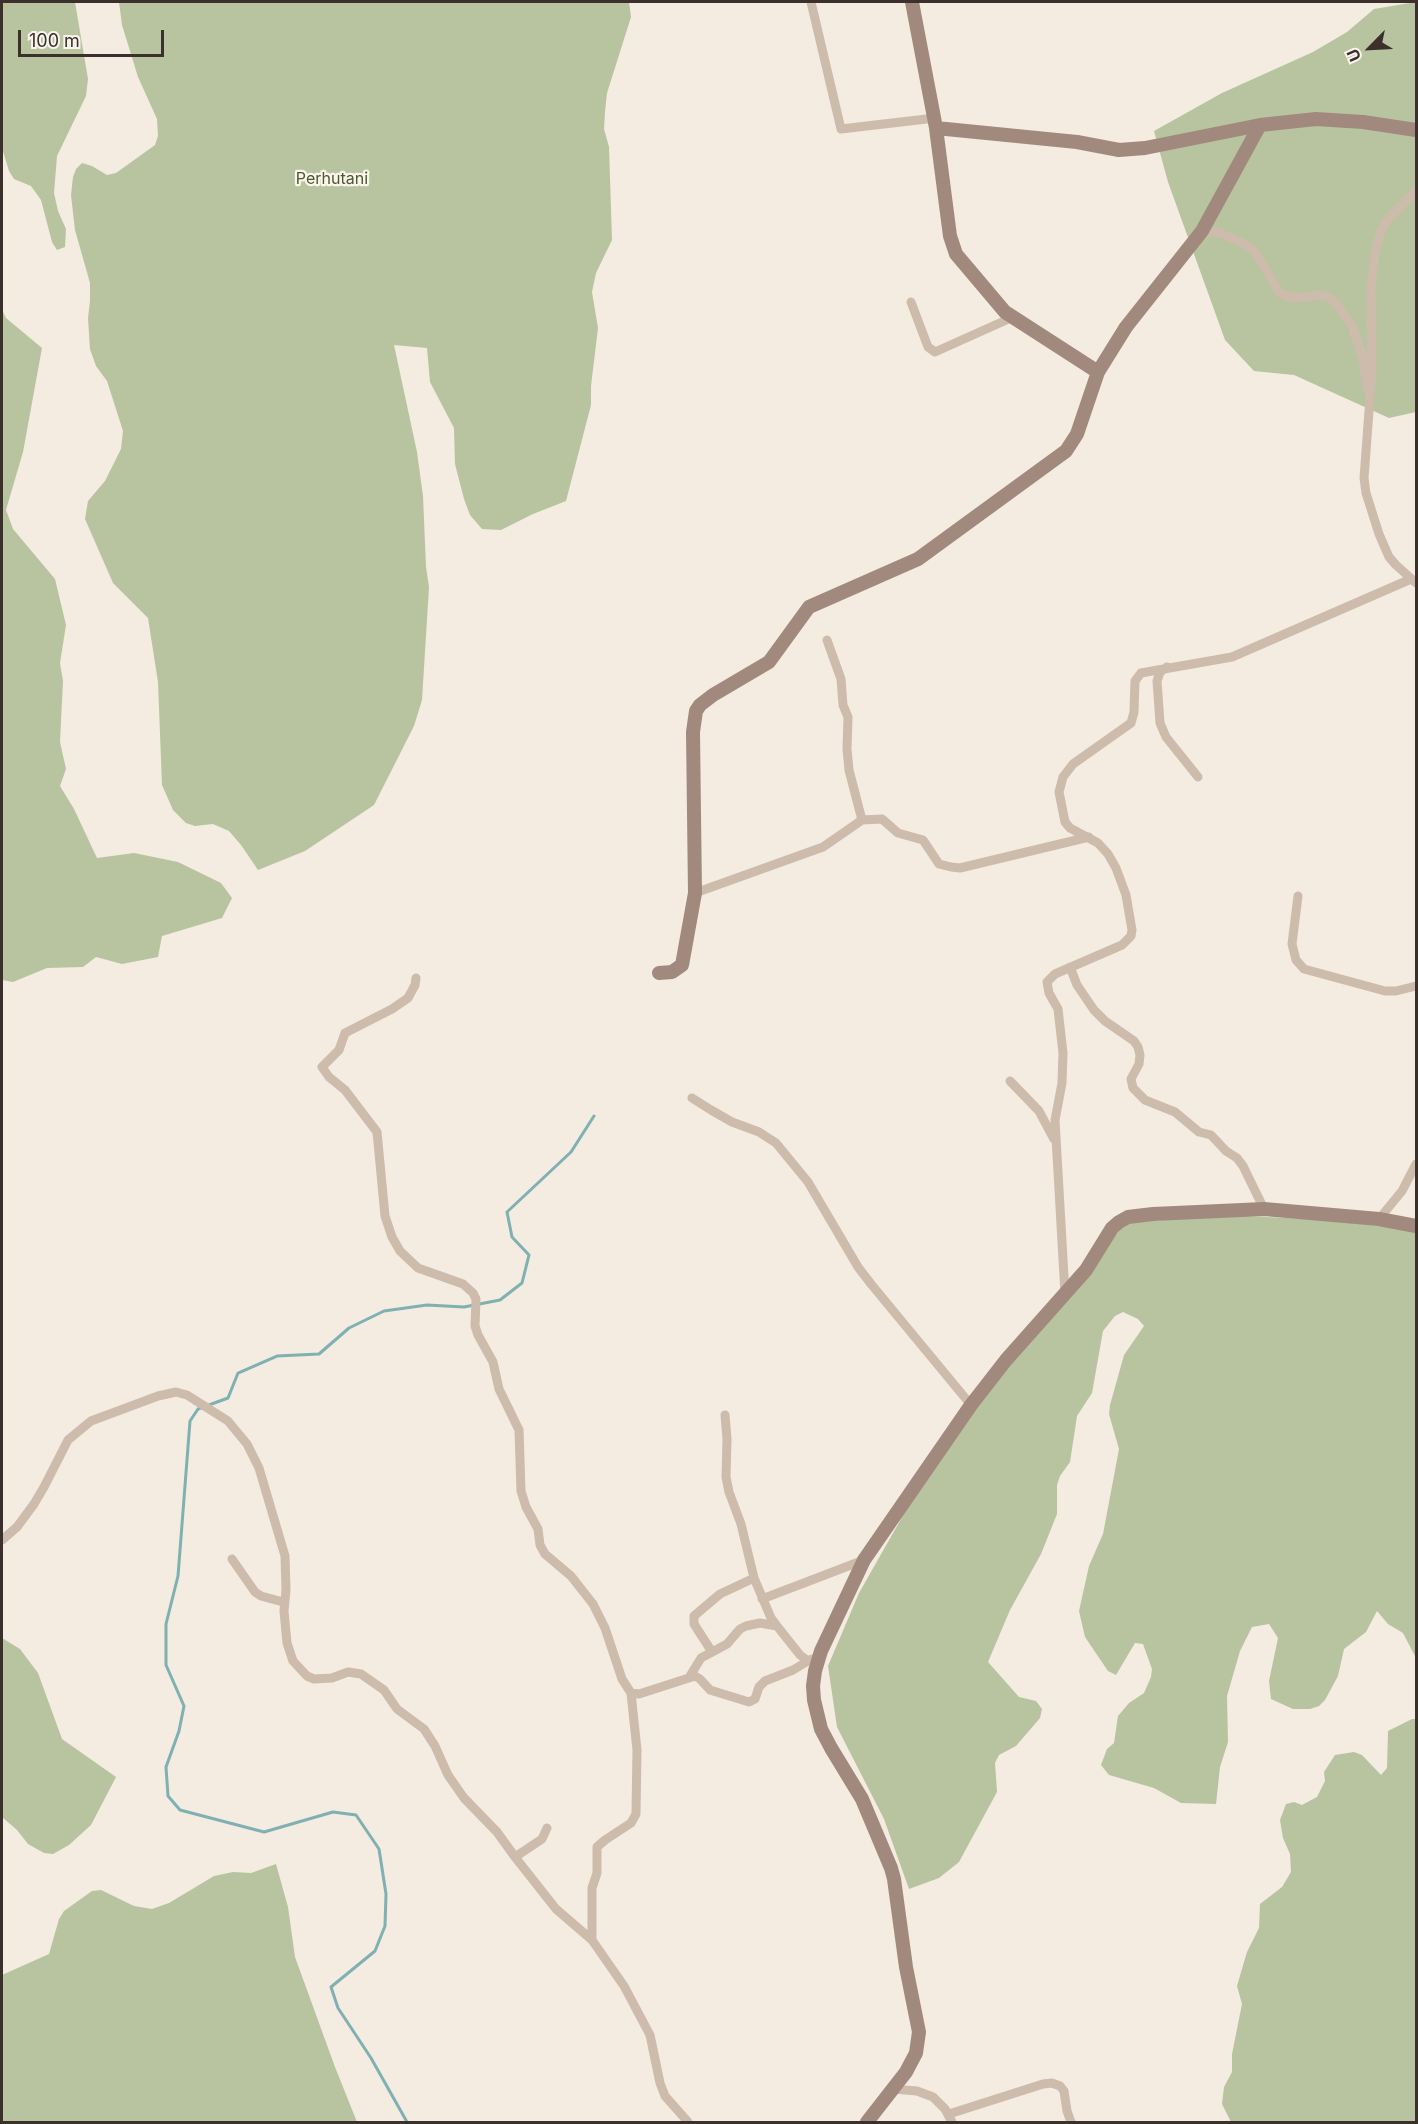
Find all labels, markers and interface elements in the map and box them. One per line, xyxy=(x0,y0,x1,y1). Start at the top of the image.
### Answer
scale bar xyxy=(21,18,166,56)
north arrow xyxy=(1340,18,1400,78)
text: 100 m xyxy=(29,30,80,51)
text: U xyxy=(1342,46,1365,65)
park label: Perhutani xyxy=(296,169,368,189)

